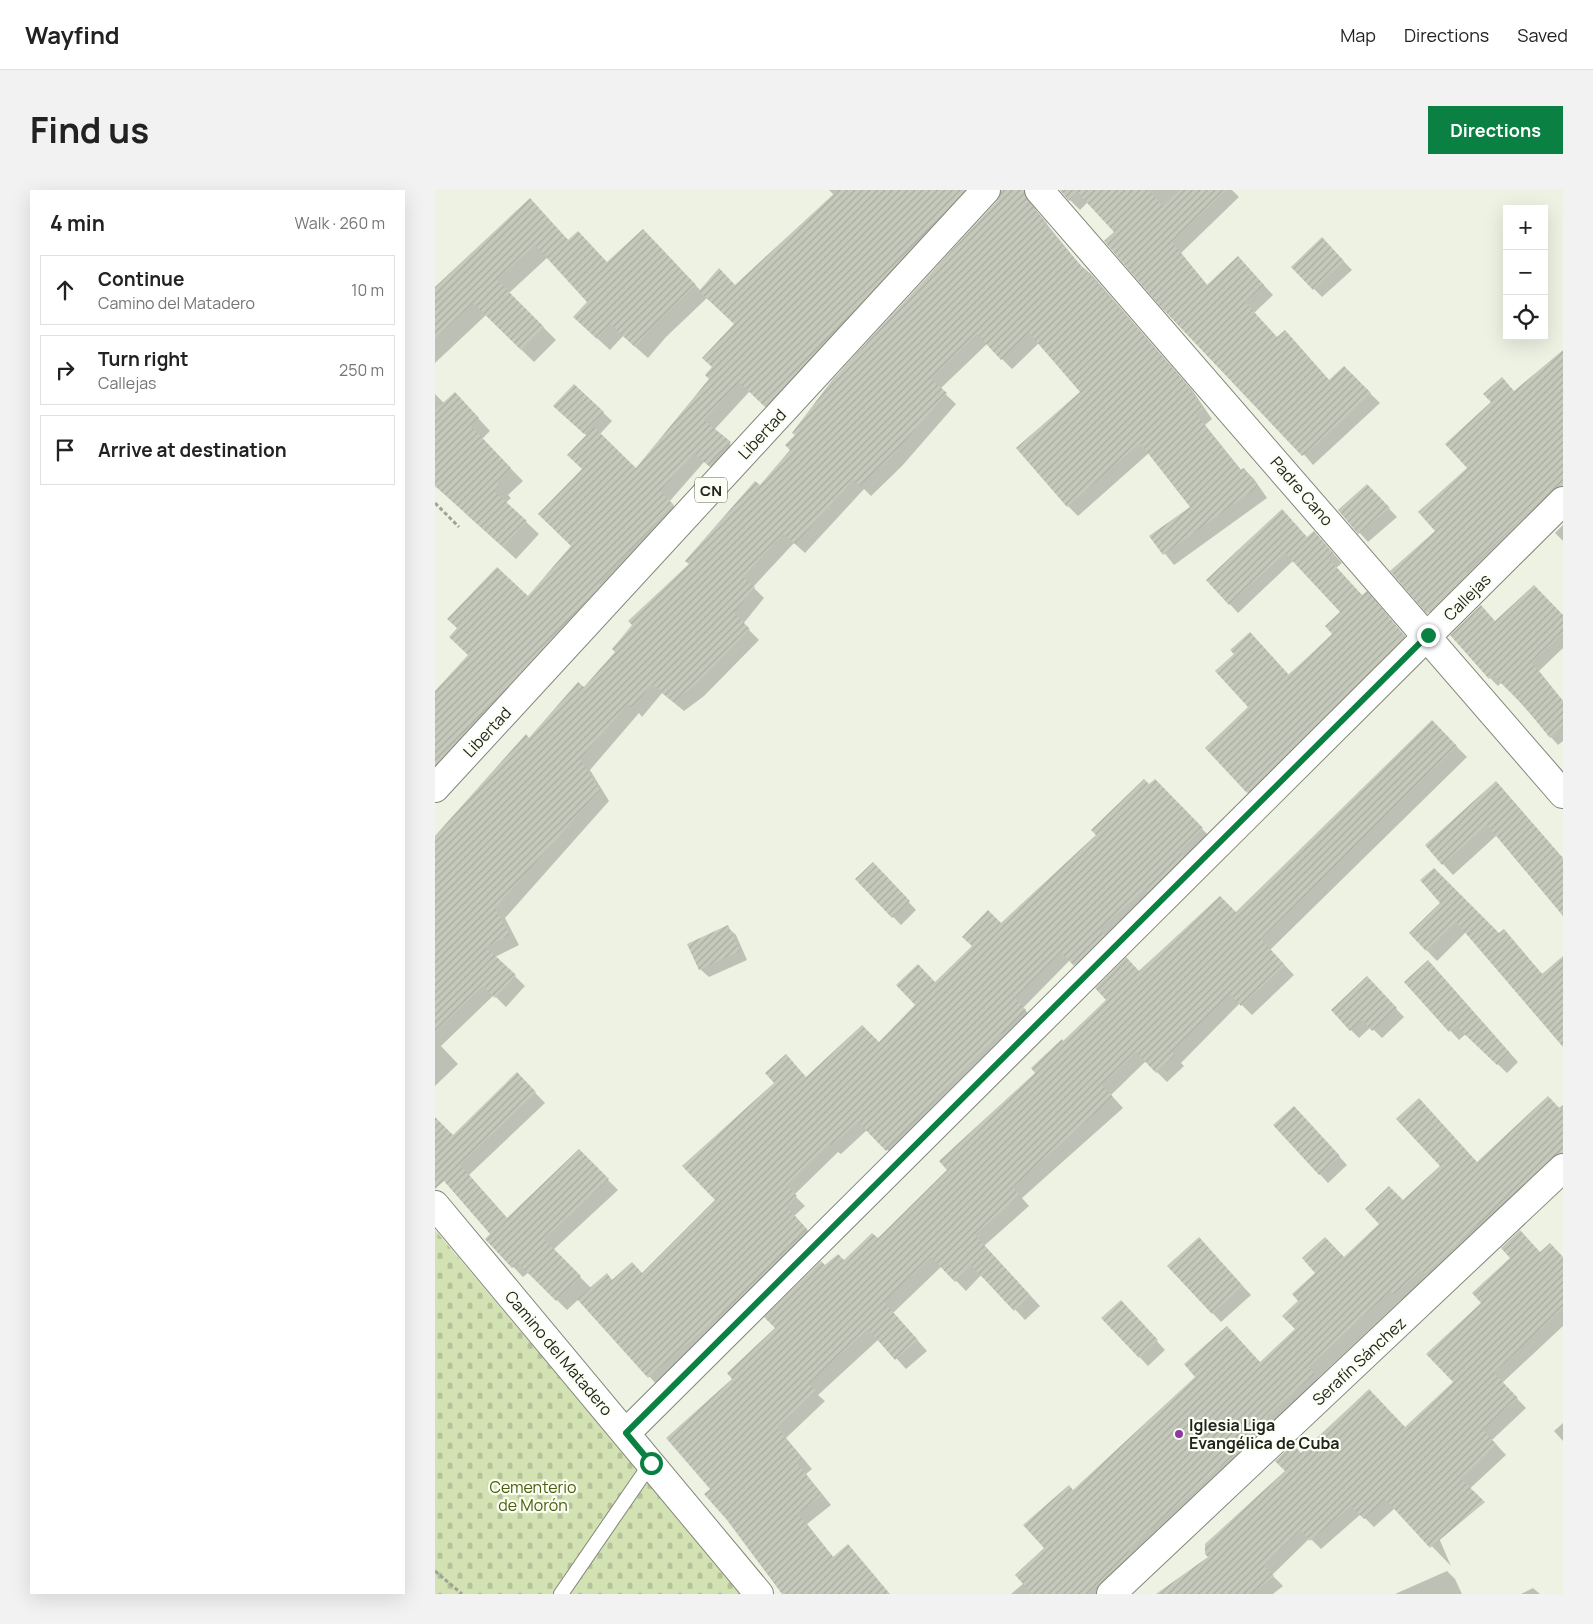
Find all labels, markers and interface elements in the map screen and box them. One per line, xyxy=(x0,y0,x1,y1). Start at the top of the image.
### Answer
text: Wayfind xyxy=(25,18,120,51)
text: Map xyxy=(1340,23,1376,47)
text: Directions xyxy=(1404,23,1489,47)
text: Saved xyxy=(1517,23,1568,47)
text: Find us xyxy=(30,106,149,154)
button: Directions xyxy=(1428,106,1563,154)
map controls xyxy=(1503,205,1548,340)
button: + xyxy=(1503,205,1548,250)
text: 4 min xyxy=(50,209,105,237)
text: Walk · 260 m xyxy=(295,212,385,234)
button: − xyxy=(1503,250,1548,295)
text: Continue xyxy=(98,266,184,292)
icon: ahead xyxy=(51,276,79,304)
text: 10 m xyxy=(351,279,384,301)
text: Camino del Matadero xyxy=(98,292,255,314)
button: locate xyxy=(1503,295,1548,340)
text: Turn right xyxy=(98,346,188,372)
icon: right xyxy=(51,356,79,384)
text: 250 m xyxy=(339,359,384,381)
text: Callejas xyxy=(98,372,156,394)
street label: Libertad xyxy=(733,404,791,464)
icon: arrive xyxy=(51,436,79,464)
text: Arrive at destination xyxy=(98,437,287,463)
street label: Padre Cano xyxy=(1266,452,1338,530)
road number: CN xyxy=(695,478,727,502)
street label: Callejas xyxy=(1439,569,1495,625)
route end xyxy=(1417,624,1440,647)
street label: Libertad xyxy=(458,702,516,762)
street label: Camino del Matadero xyxy=(500,1286,618,1420)
street label: Serafín Sánchez xyxy=(1308,1312,1410,1410)
place label: Iglesia Liga Evangélica de Cuba xyxy=(1189,1414,1340,1454)
marker: Iglesia Liga Evangélica de Cuba xyxy=(1173,1428,1185,1440)
route start xyxy=(640,1452,663,1475)
park label: Cementerio de Morón xyxy=(489,1476,577,1516)

